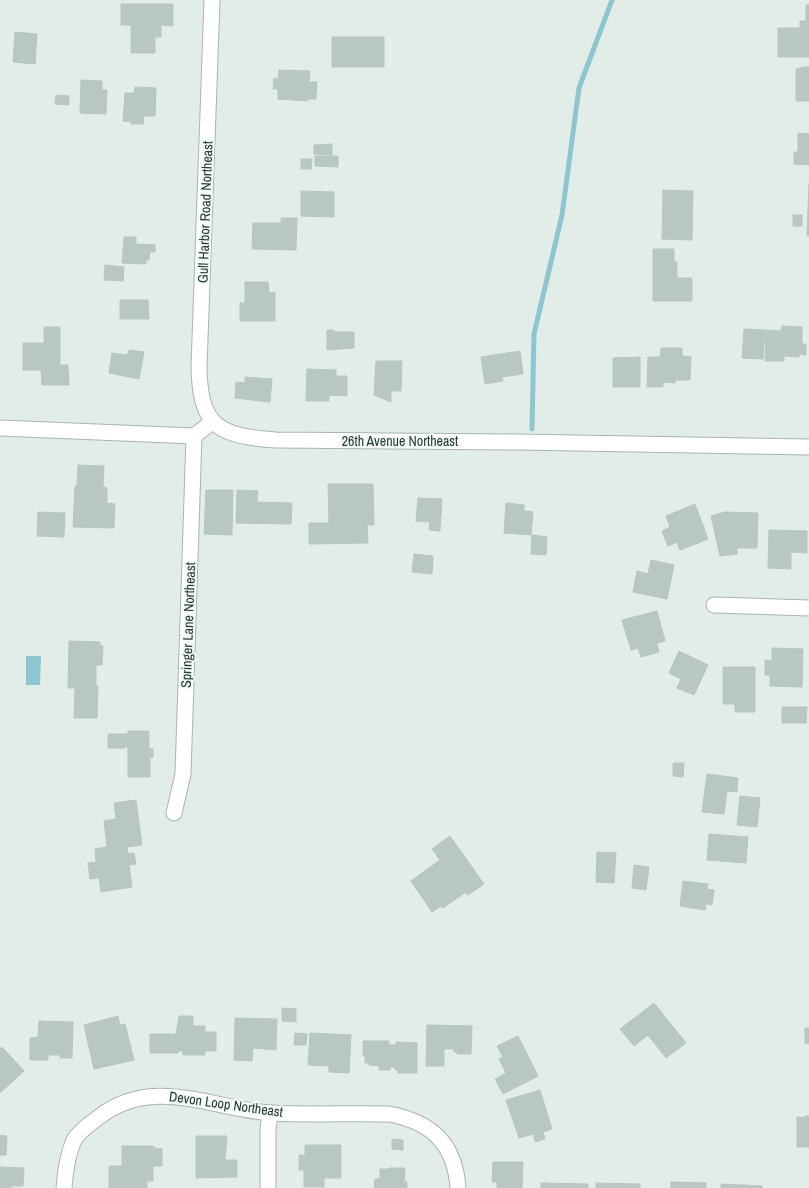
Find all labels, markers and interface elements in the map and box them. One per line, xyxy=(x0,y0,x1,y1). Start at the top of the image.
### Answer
street label: Gull Harbor Road Northeast xyxy=(194,141,216,283)
street label: 26th Avenue Northeast xyxy=(342,432,458,450)
street label: Springer Lane Northeast xyxy=(177,562,199,688)
street label: Devon Loop Northeast xyxy=(168,1087,284,1121)

